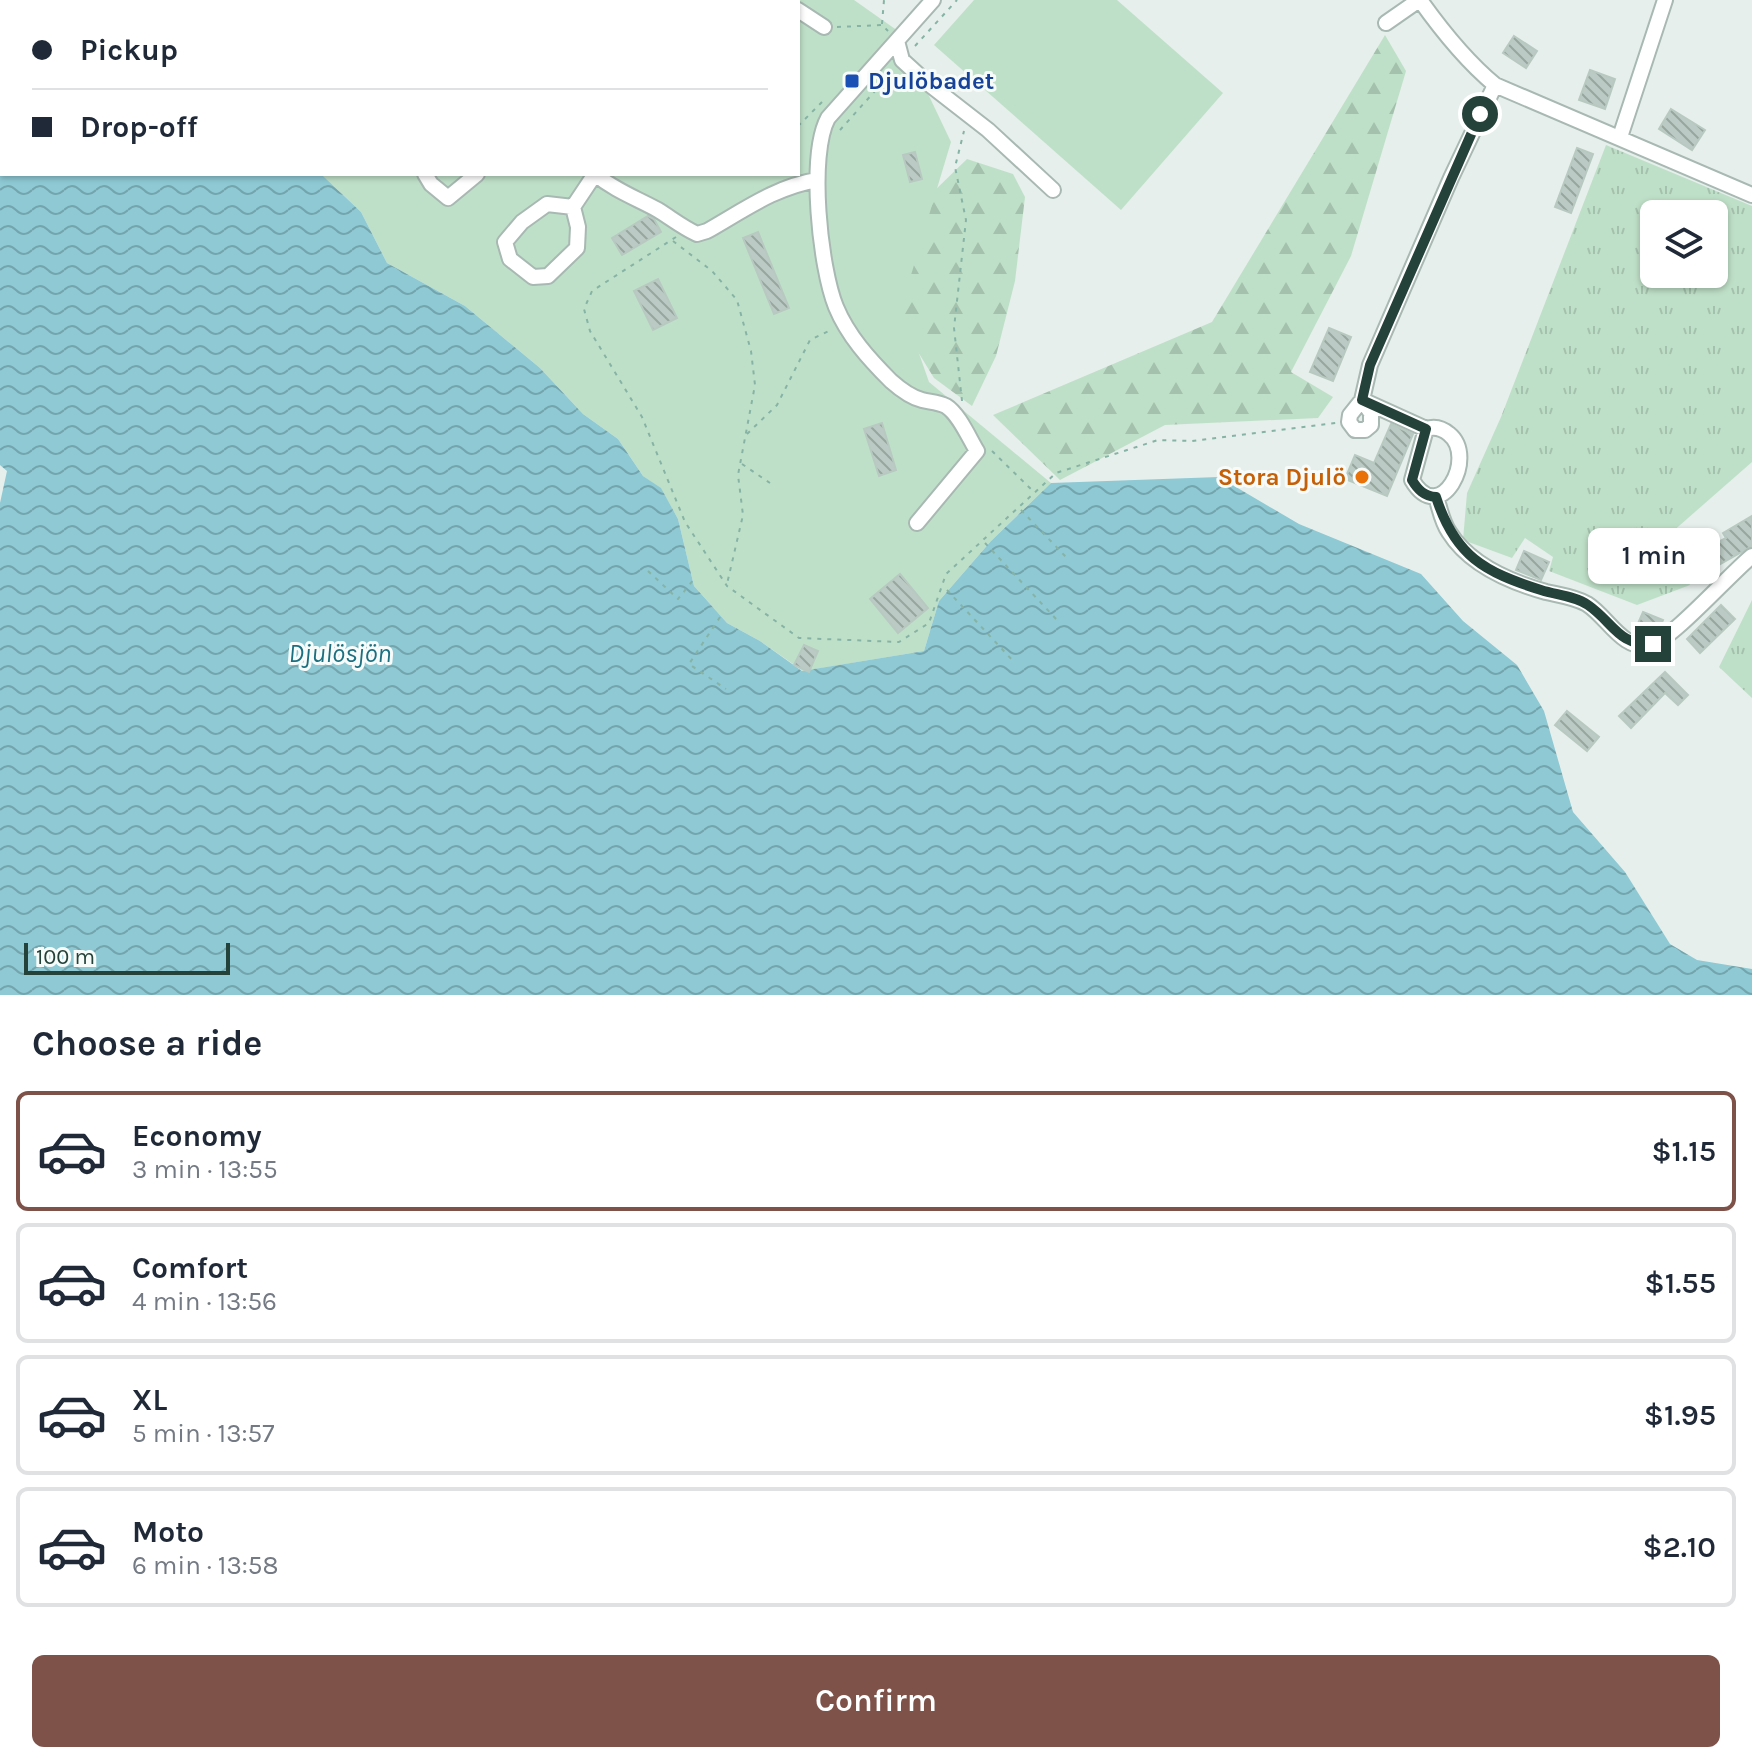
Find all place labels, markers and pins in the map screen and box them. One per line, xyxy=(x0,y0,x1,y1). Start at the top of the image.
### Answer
place label: Djulöbadet xyxy=(868,67,994,95)
marker: Djulöbadet xyxy=(843,72,861,90)
place label: Stora Djulö xyxy=(1218,463,1346,491)
marker: Stora Djulö xyxy=(1353,468,1371,486)

